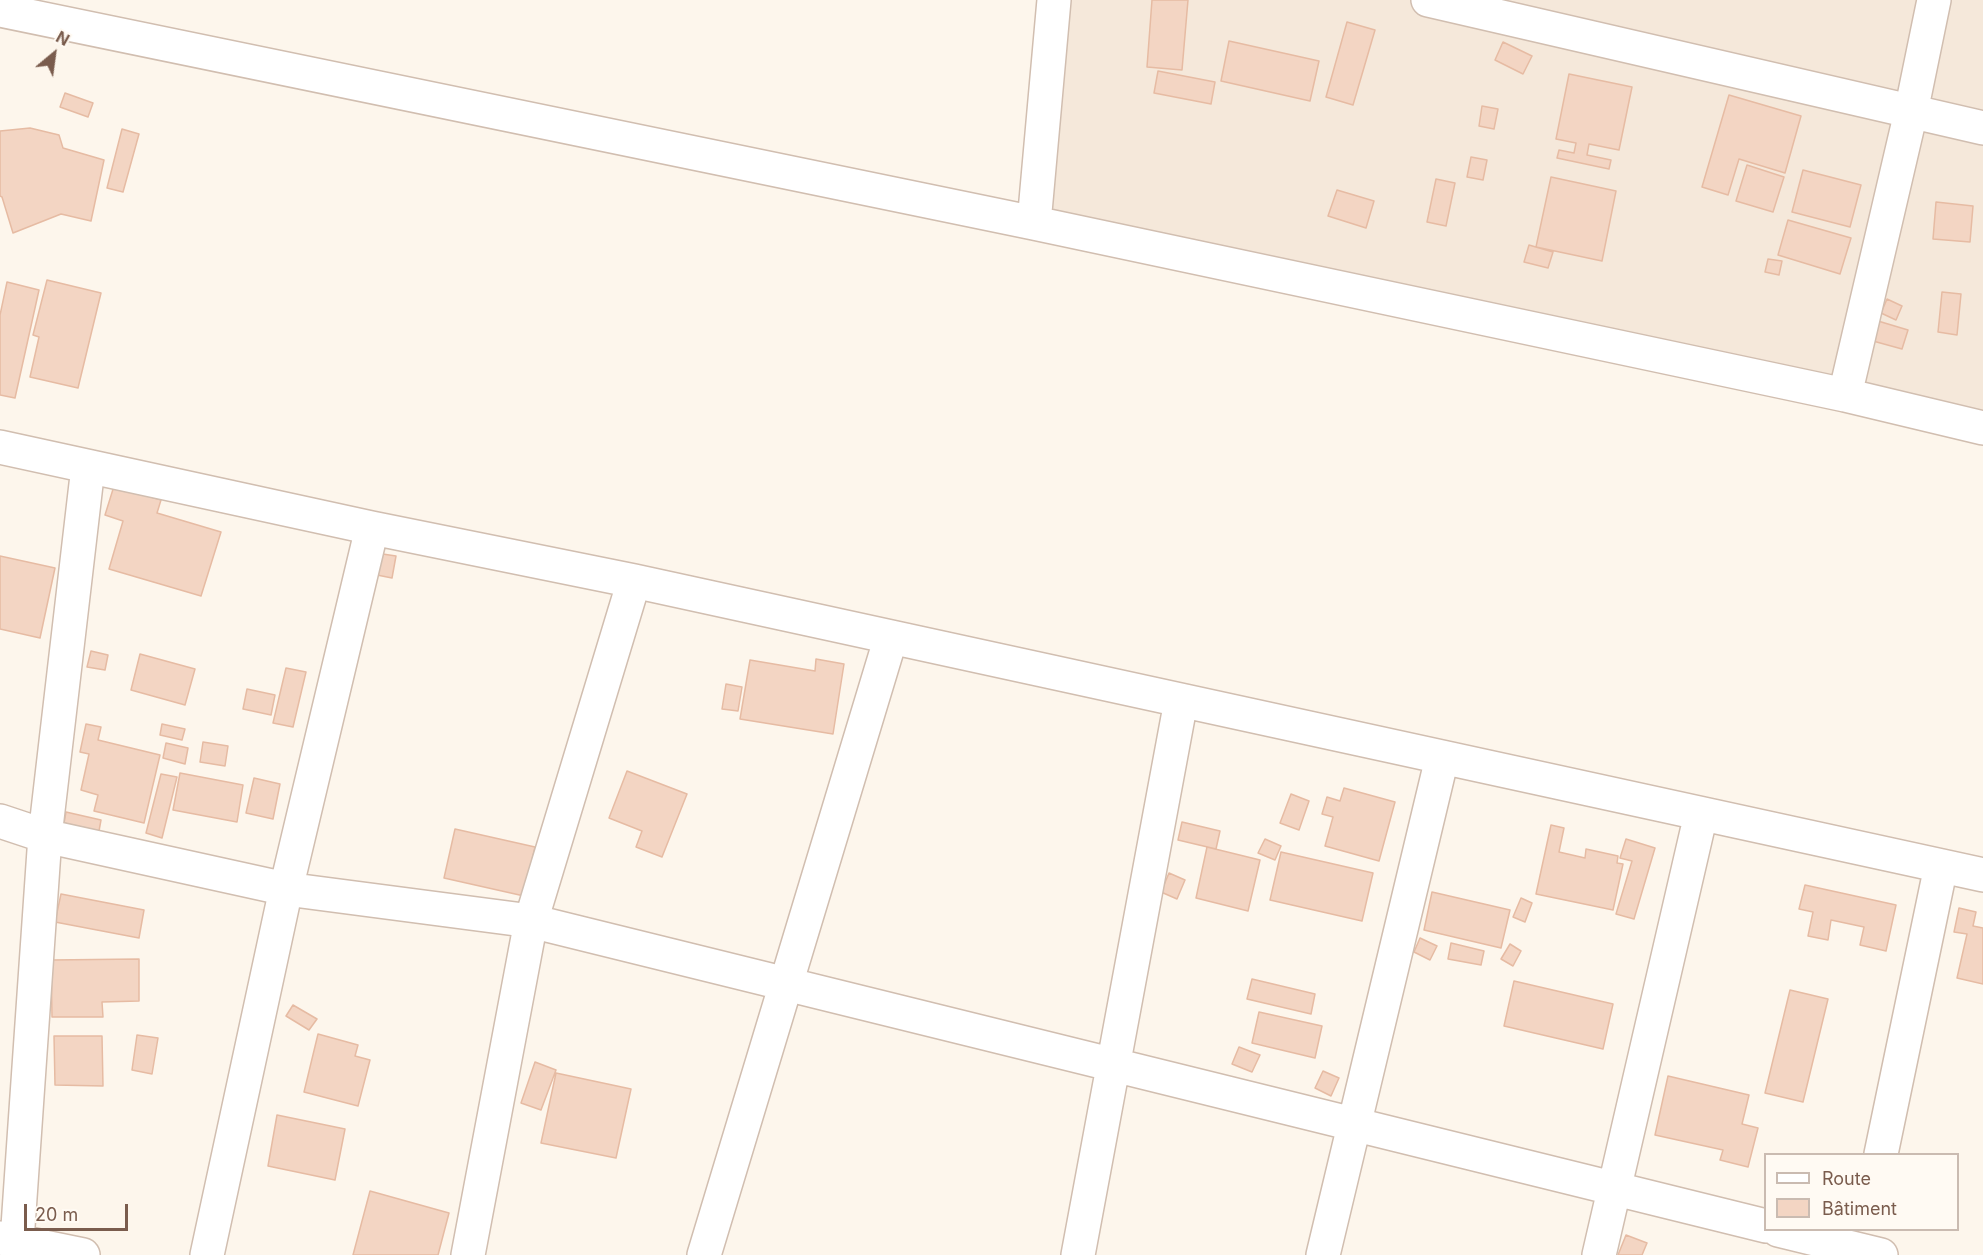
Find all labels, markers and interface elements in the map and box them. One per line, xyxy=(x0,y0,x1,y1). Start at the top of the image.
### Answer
north arrow xyxy=(24,24,84,84)
text: N xyxy=(53,27,73,50)
legend xyxy=(1764,1153,1959,1231)
text: Route xyxy=(1822,1168,1871,1189)
scale bar xyxy=(27,1192,130,1230)
text: Bâtiment xyxy=(1822,1198,1897,1219)
text: 20 m xyxy=(35,1204,78,1225)

